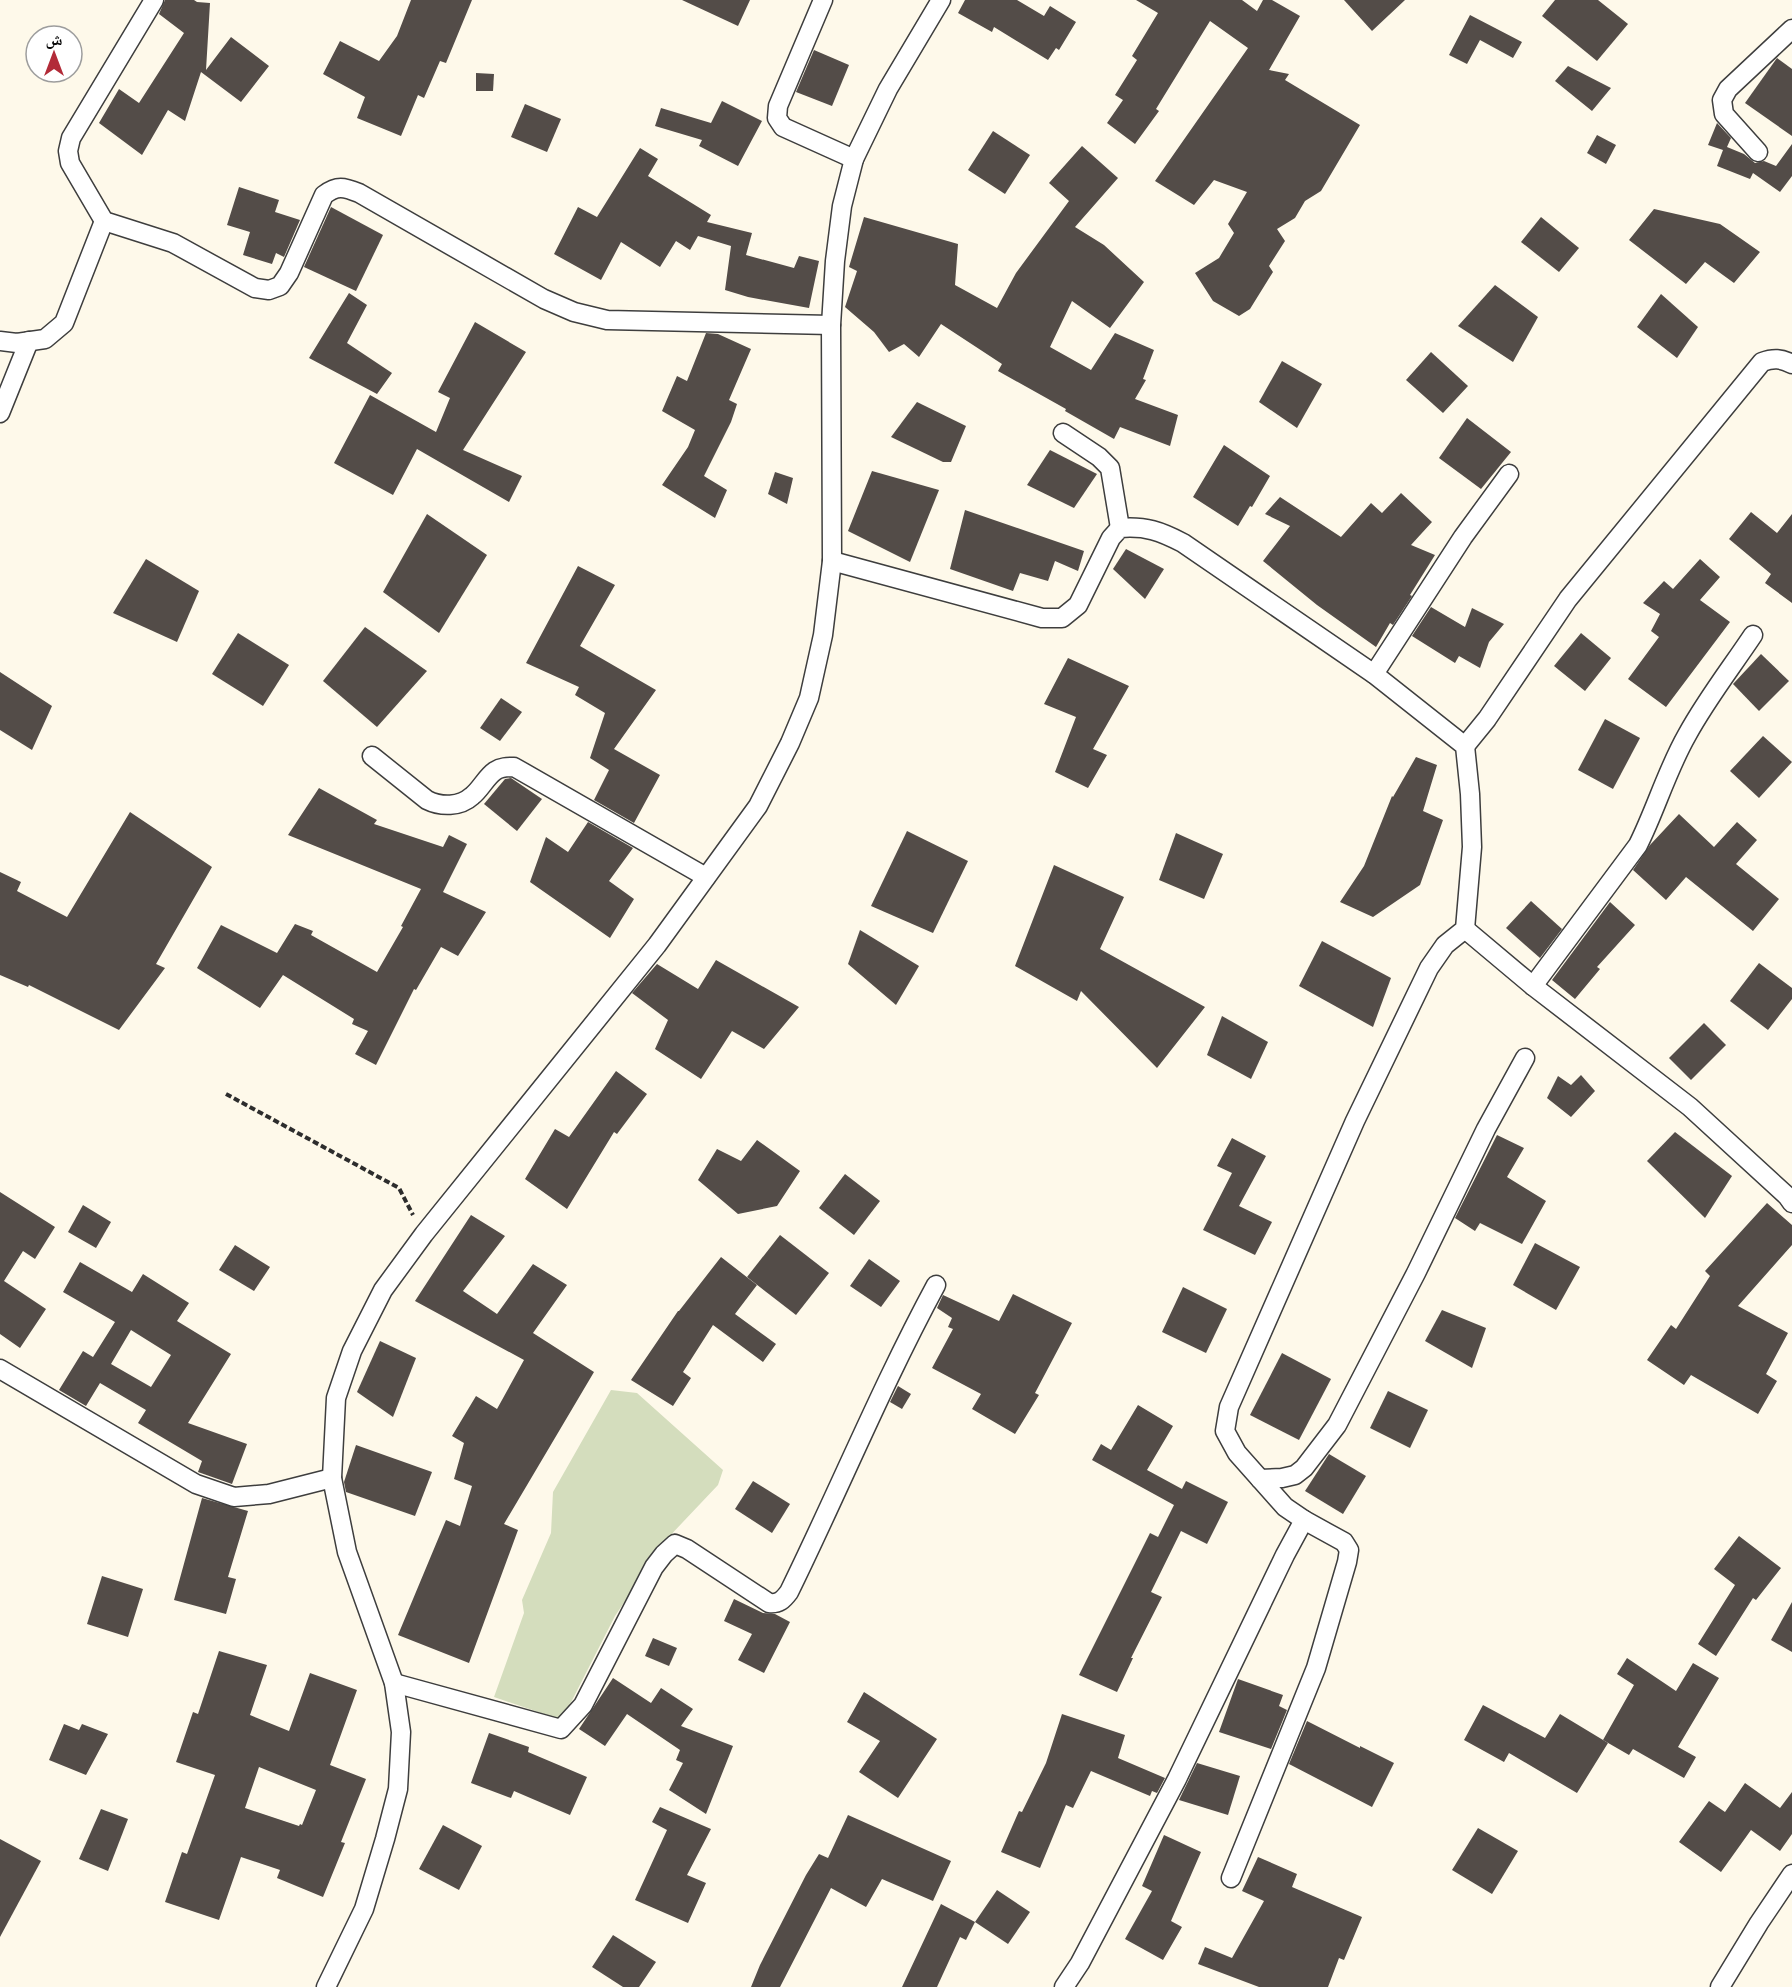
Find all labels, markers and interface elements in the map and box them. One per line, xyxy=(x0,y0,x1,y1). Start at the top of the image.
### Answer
north arrow xyxy=(24,24,84,84)
text: ش xyxy=(46,29,63,49)

